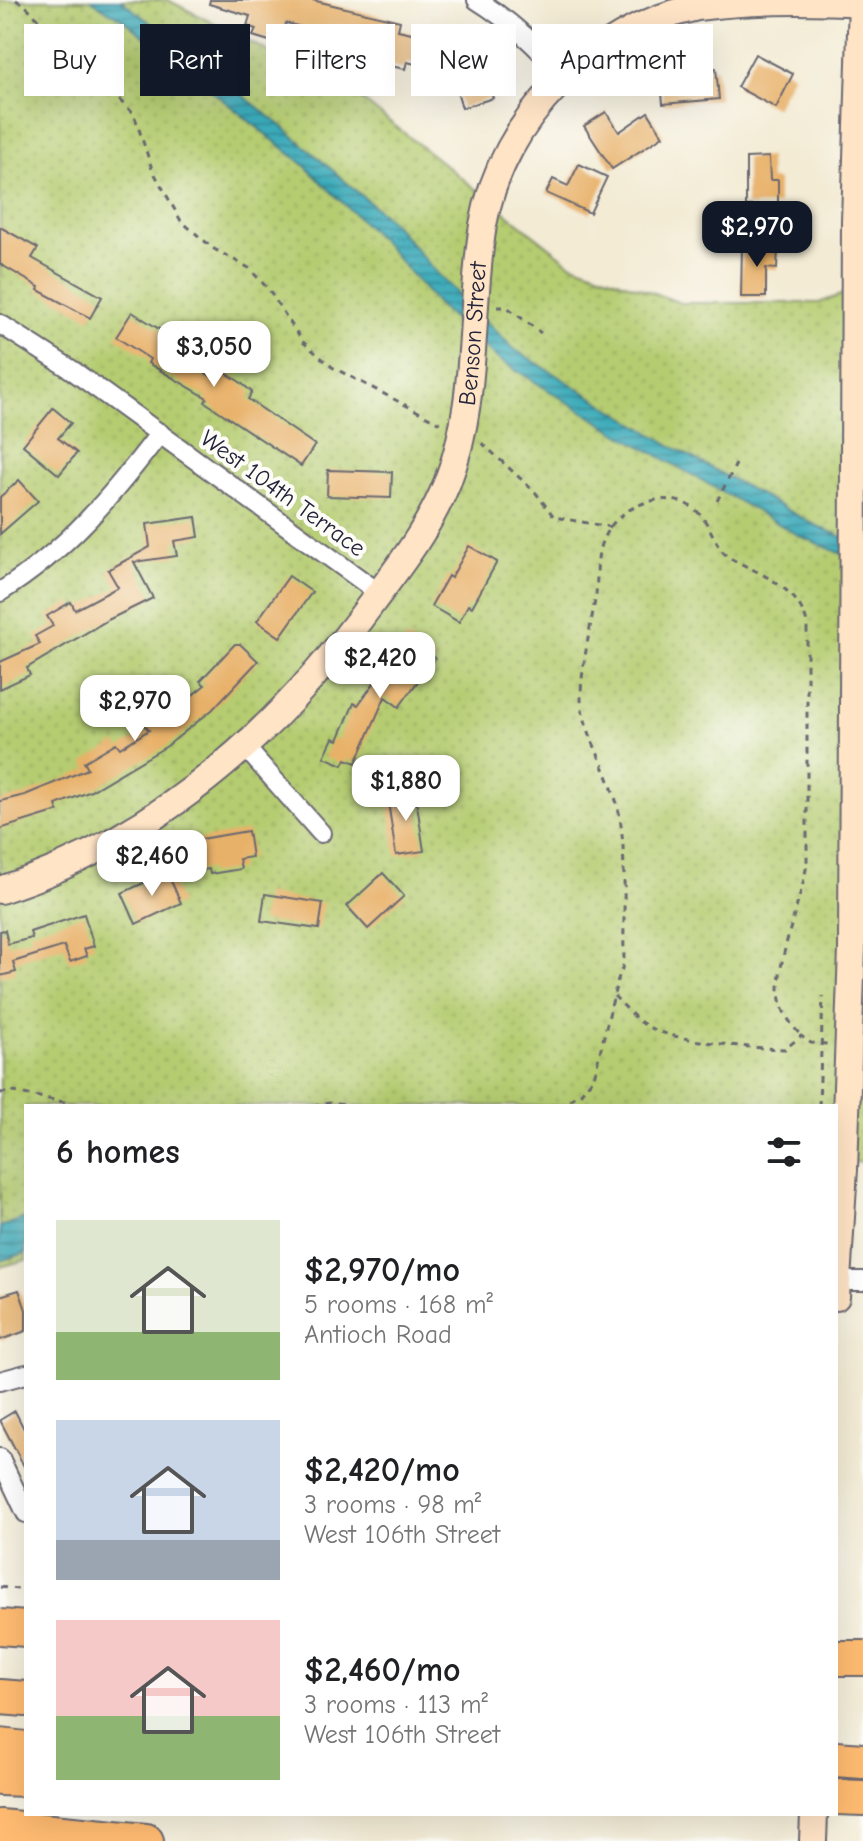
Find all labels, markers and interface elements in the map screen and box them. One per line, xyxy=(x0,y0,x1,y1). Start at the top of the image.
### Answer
chip: Buy xyxy=(24,24,124,96)
chip: Rent xyxy=(140,24,250,96)
chip: Filters xyxy=(266,24,395,96)
chip: New xyxy=(411,24,516,96)
chip: Apartment xyxy=(532,24,713,96)
pin: $2,970 xyxy=(692,201,822,269)
text: $2,970 xyxy=(720,212,794,242)
street label: Benson Street xyxy=(453,259,492,407)
pin: $3,050 xyxy=(149,321,279,389)
text: $3,050 xyxy=(176,332,253,362)
street label: West 104th Terrace xyxy=(195,424,371,562)
pin: $2,420 xyxy=(315,632,445,700)
text: $2,420 xyxy=(343,643,417,673)
pin: $2,970 xyxy=(70,675,200,743)
text: $2,970 xyxy=(98,686,172,716)
pin: $1,880 xyxy=(341,755,471,823)
text: $1,880 xyxy=(370,766,442,796)
pin: $2,460 xyxy=(87,830,217,898)
text: $2,460 xyxy=(115,841,189,871)
icon: filters xyxy=(762,1130,806,1174)
text: 6 homes xyxy=(56,1132,180,1172)
text: $2,970/mo xyxy=(304,1250,460,1290)
icon: home xyxy=(120,1252,216,1348)
text: 5 rooms · 168 m² xyxy=(304,1290,493,1320)
text: Antioch Road xyxy=(304,1320,452,1350)
text: $2,420/mo xyxy=(304,1450,460,1490)
icon: home xyxy=(120,1452,216,1548)
text: 3 rooms · 98 m² xyxy=(304,1490,481,1520)
text: West 106th Street xyxy=(304,1520,500,1550)
text: $2,460/mo xyxy=(304,1650,461,1690)
icon: home xyxy=(120,1652,216,1748)
text: 3 rooms · 113 m² xyxy=(304,1690,488,1720)
text: West 106th Street xyxy=(304,1720,500,1750)

